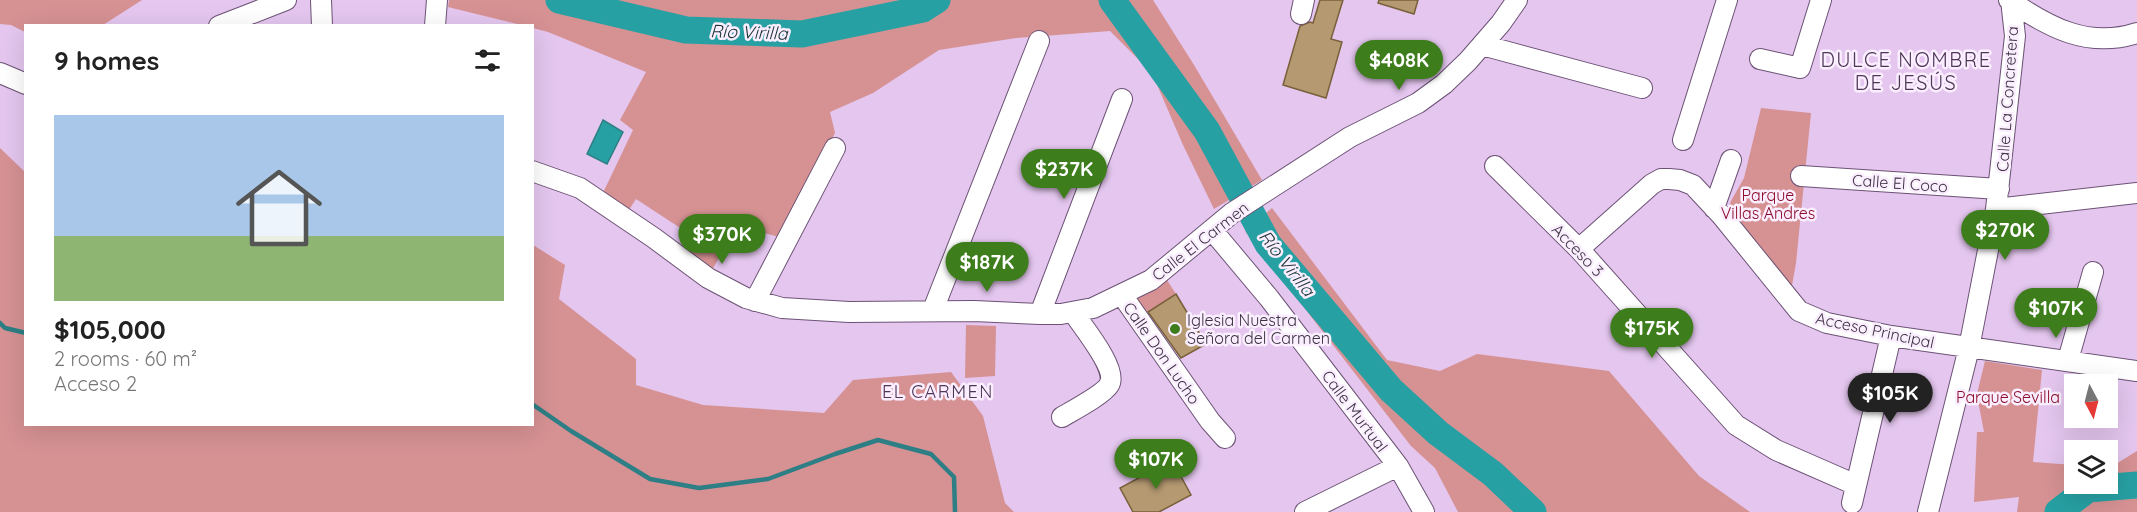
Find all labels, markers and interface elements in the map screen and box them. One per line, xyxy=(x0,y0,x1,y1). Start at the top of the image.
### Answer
water label: Río Virilla xyxy=(710,19,789,45)
street label: Calle La Concretera xyxy=(1992,26,2022,172)
pin: $408K xyxy=(1357,40,1441,91)
text: 9 homes xyxy=(54,44,159,77)
icon: filters xyxy=(471,44,504,77)
text: $408K xyxy=(1369,47,1429,72)
district label: DULCE NOMBRE DE JESÚS xyxy=(1820,47,1992,95)
pin: $237K xyxy=(1022,149,1106,200)
icon: home xyxy=(225,154,333,262)
text: $237K xyxy=(1035,156,1093,181)
street label: Calle El Coco xyxy=(1851,170,1949,196)
park label: Parque Villas Andres xyxy=(1721,185,1815,223)
street label: Calle El Carmen xyxy=(1148,197,1252,285)
pin: $270K xyxy=(1963,210,2047,261)
pin: $370K xyxy=(680,214,764,265)
text: $270K xyxy=(1975,217,2035,242)
street label: Acceso 3 xyxy=(1548,219,1608,281)
text: $370K xyxy=(692,221,752,246)
water label: Río Virilla xyxy=(1254,225,1321,301)
pin: $187K xyxy=(945,242,1029,293)
text: $187K xyxy=(960,249,1014,274)
pin: $107K xyxy=(2014,288,2098,339)
text: $107K xyxy=(2028,295,2084,320)
street label: Calle Don Lucho xyxy=(1119,298,1205,408)
pin: $175K xyxy=(1610,308,1694,359)
street label: Acceso Principal xyxy=(1814,308,1936,352)
place label: Iglesia Nuestra Señora del Carmen xyxy=(1187,310,1330,348)
text: $105,000 xyxy=(54,313,166,346)
text: $175K xyxy=(1624,315,1680,340)
marker: Iglesia Nuestra Señora del Carmen xyxy=(1168,322,1182,336)
text: 2 rooms · 60 m² xyxy=(54,346,197,371)
street label: Calle Murtual xyxy=(1318,366,1392,456)
text: Acceso 2 xyxy=(54,371,137,396)
pin: $105K xyxy=(1848,373,1932,424)
north arrow xyxy=(2064,374,2118,428)
map controls xyxy=(2064,374,2118,494)
district label: EL CARMEN xyxy=(882,380,994,403)
text: $105K xyxy=(1862,380,1918,405)
park label: Parque Sevilla xyxy=(1956,387,2060,407)
pin: $107K xyxy=(1114,439,1198,490)
button: layers xyxy=(2064,440,2118,494)
text: $107K xyxy=(1128,446,1184,471)

